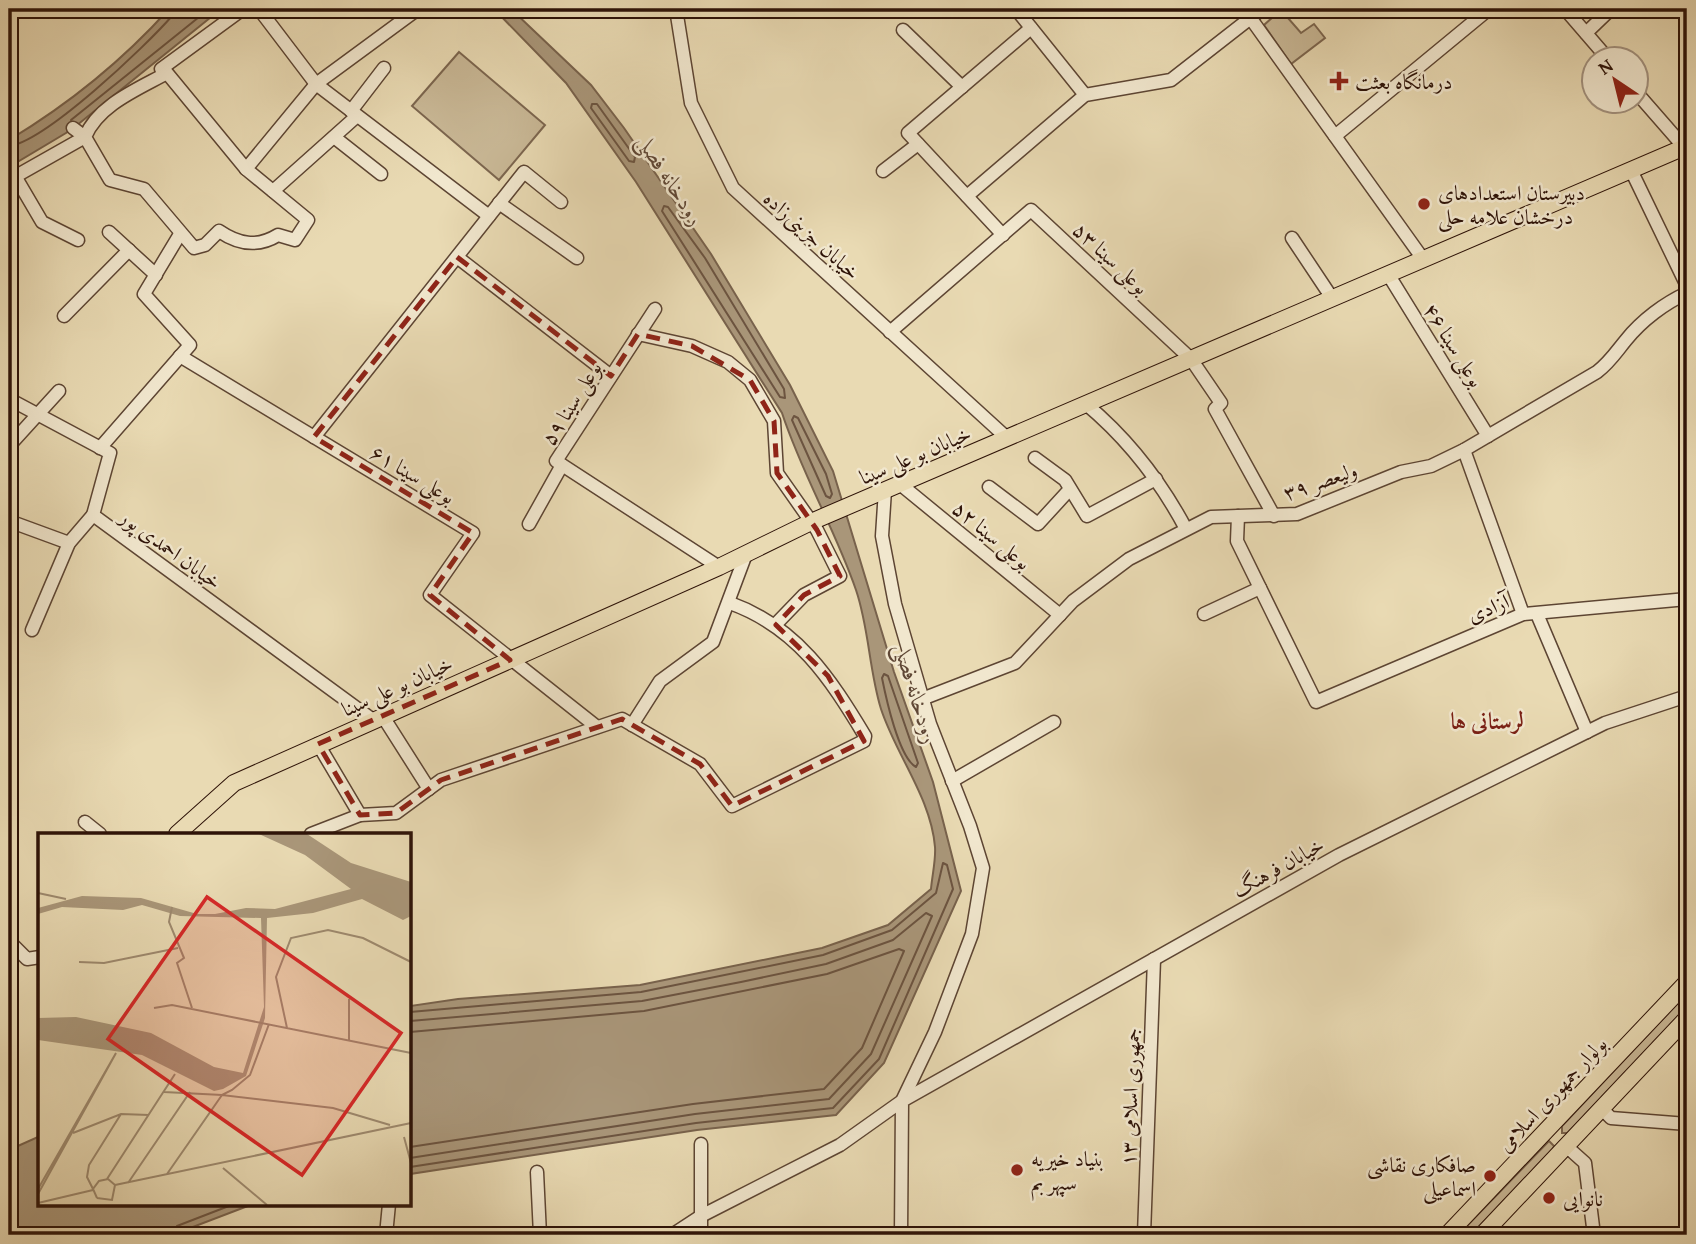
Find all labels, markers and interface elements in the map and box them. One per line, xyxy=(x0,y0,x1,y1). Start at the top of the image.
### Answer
north arrow xyxy=(1580,46,1650,116)
text: N xyxy=(1592,51,1619,81)
place label: درمانگاه بعثت xyxy=(1355,66,1453,97)
marker: درمانگاه بعثت xyxy=(1329,71,1349,91)
water label: رودخانه فصلی xyxy=(627,126,713,233)
place label: دبیرستان استعدادهای درخشان علامه حلی xyxy=(1438,177,1585,233)
street label: خیابان جزینی‌زاده xyxy=(757,183,867,287)
marker: دبیرستان استعدادهای درخشان علامه حلی xyxy=(1416,196,1432,212)
street label: بوعلی سینا ۵۳ xyxy=(1065,215,1156,302)
street label: بوعلی سینا ۴۶ xyxy=(1415,297,1492,394)
street label: بوعلی سینا ۵۹ xyxy=(533,355,610,452)
street label: خیابان بو علی سینا xyxy=(854,418,976,493)
street label: بوعلی سینا ۶۱ xyxy=(364,436,461,512)
street label: ولیعصر ۳۹ xyxy=(1279,454,1361,508)
street label: بوعلی سینا ۵۲ xyxy=(945,493,1038,578)
street label: خیابان احمدی پور xyxy=(112,500,228,597)
street label: آزادی xyxy=(1462,585,1516,630)
water label: رودخانه فصلی xyxy=(884,638,948,748)
street label: خیابان بو علی سینا xyxy=(336,648,458,725)
district label: لرستانی ها xyxy=(1450,704,1524,737)
street label: خیابان فرهنگ xyxy=(1226,829,1330,905)
inset map xyxy=(38,833,411,1206)
street label: جمهوری اسلامی ۱۳ xyxy=(1112,1027,1148,1167)
street label: بولوار جمهوری اسلامی xyxy=(1490,1029,1614,1159)
place label: بنیاد خیریه سپهر بم xyxy=(1031,1143,1104,1201)
place label: صافکاری نقاشی اسماعیلی xyxy=(1367,1149,1476,1205)
marker: بنیاد خیریه سپهر بم xyxy=(1009,1162,1025,1178)
marker: صافکاری نقاشی اسماعیلی xyxy=(1482,1168,1498,1184)
place label: نانوایی xyxy=(1563,1183,1603,1214)
marker: نانوایی xyxy=(1541,1190,1557,1206)

